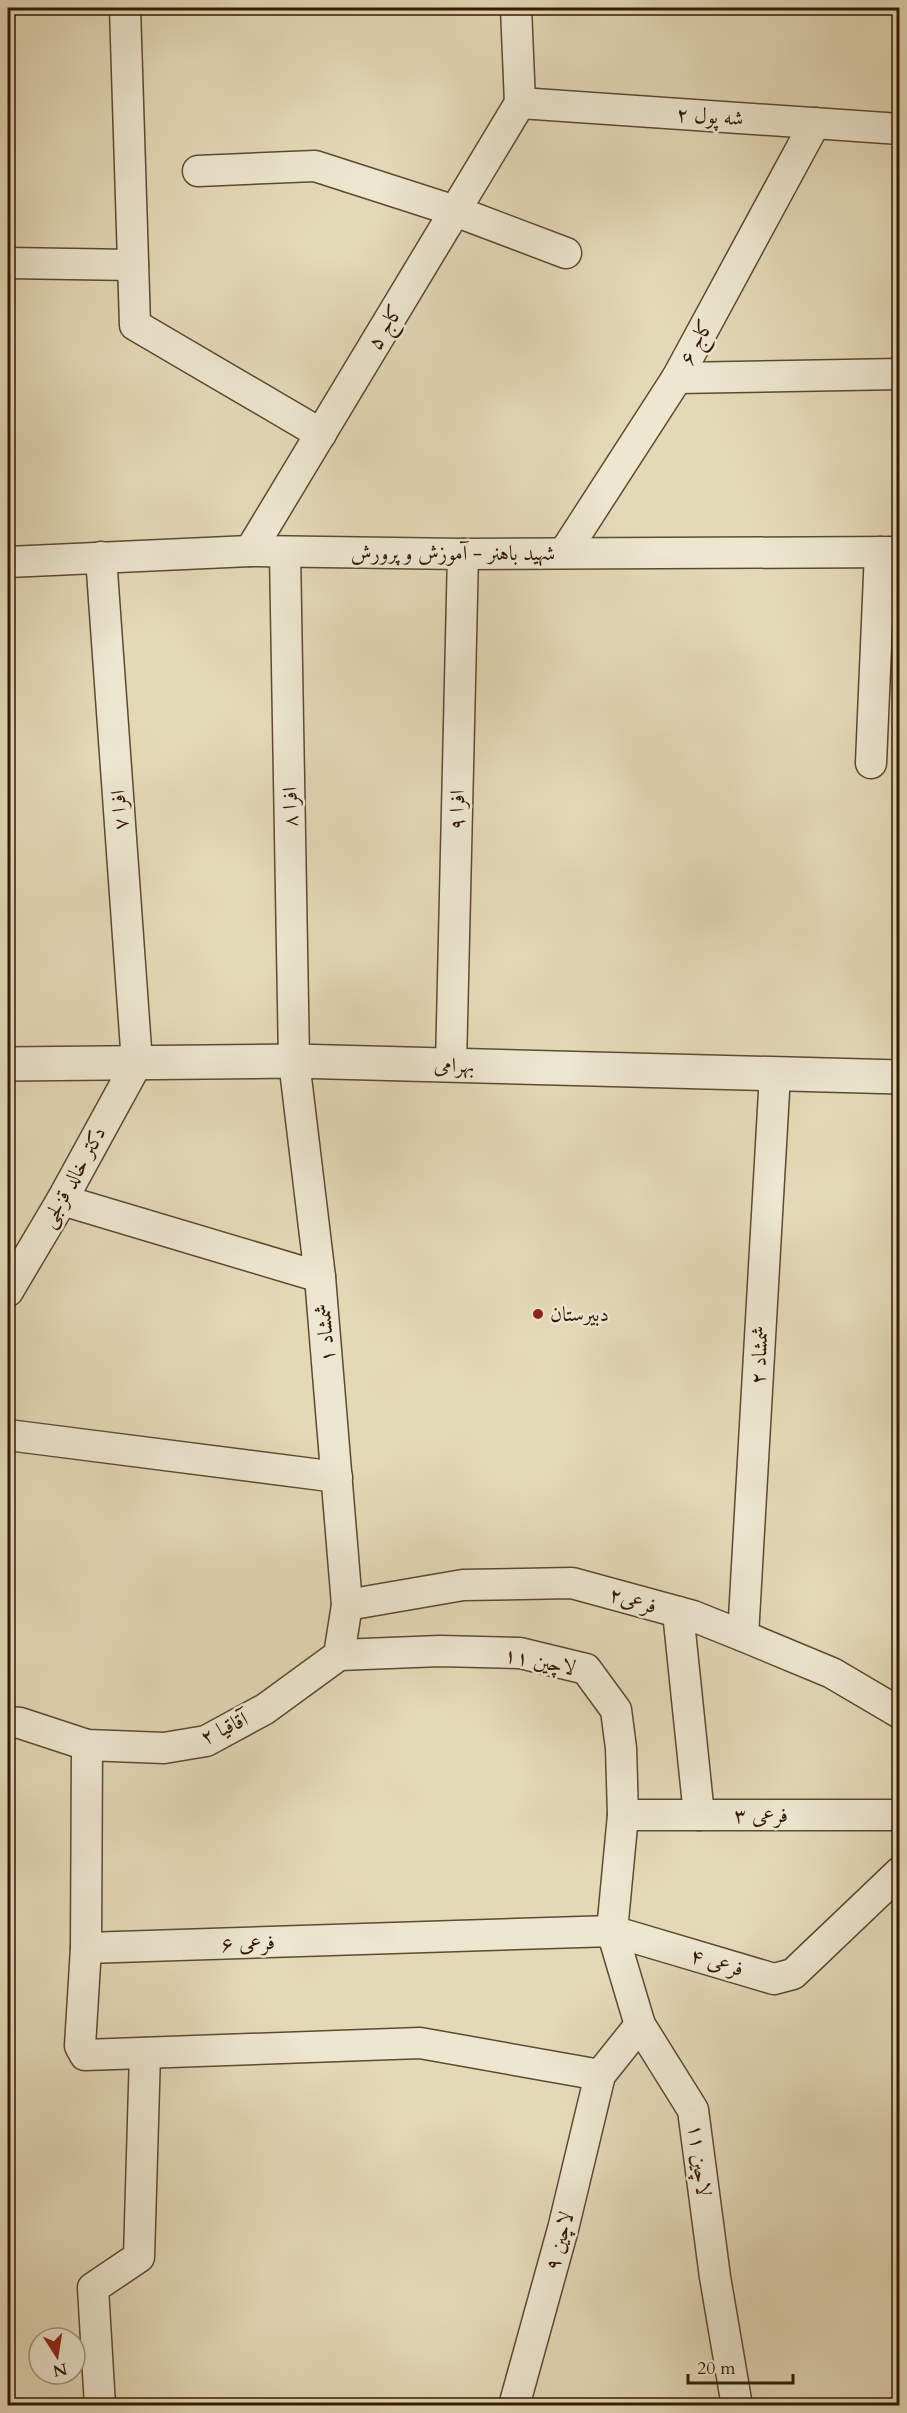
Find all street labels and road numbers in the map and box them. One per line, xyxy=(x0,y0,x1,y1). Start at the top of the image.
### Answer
street label: شه پول ۲ xyxy=(675,100,745,133)
street label: کاج ۵ xyxy=(361,299,414,357)
street label: کاج ۶ xyxy=(672,314,724,372)
street label: شهید باهنر - آموزش و پرورش xyxy=(351,539,555,568)
street label: افرا ۸ xyxy=(276,787,305,827)
street label: افرا ۷ xyxy=(104,789,135,831)
street label: افرا ۹ xyxy=(443,790,472,830)
street label: بهرامی xyxy=(433,1051,475,1080)
street label: دکتر خالد قزلجی xyxy=(34,1121,113,1233)
street label: شمشاد ۱ xyxy=(308,1302,343,1364)
street label: شمشاد ۲ xyxy=(743,1325,776,1385)
street label: فرعی۲ xyxy=(606,1580,660,1621)
street label: لاچین ۱۱ xyxy=(502,1640,578,1683)
street label: آقاقیا ۲ xyxy=(196,1704,255,1752)
street label: فرعی ۳ xyxy=(734,1801,788,1830)
street label: فرعی ۶ xyxy=(221,1928,275,1959)
street label: فرعی ۴ xyxy=(687,1941,747,1984)
street label: لاچین ۱۱ xyxy=(681,2122,718,2198)
street label: لاچین ۹ xyxy=(538,2208,581,2274)

